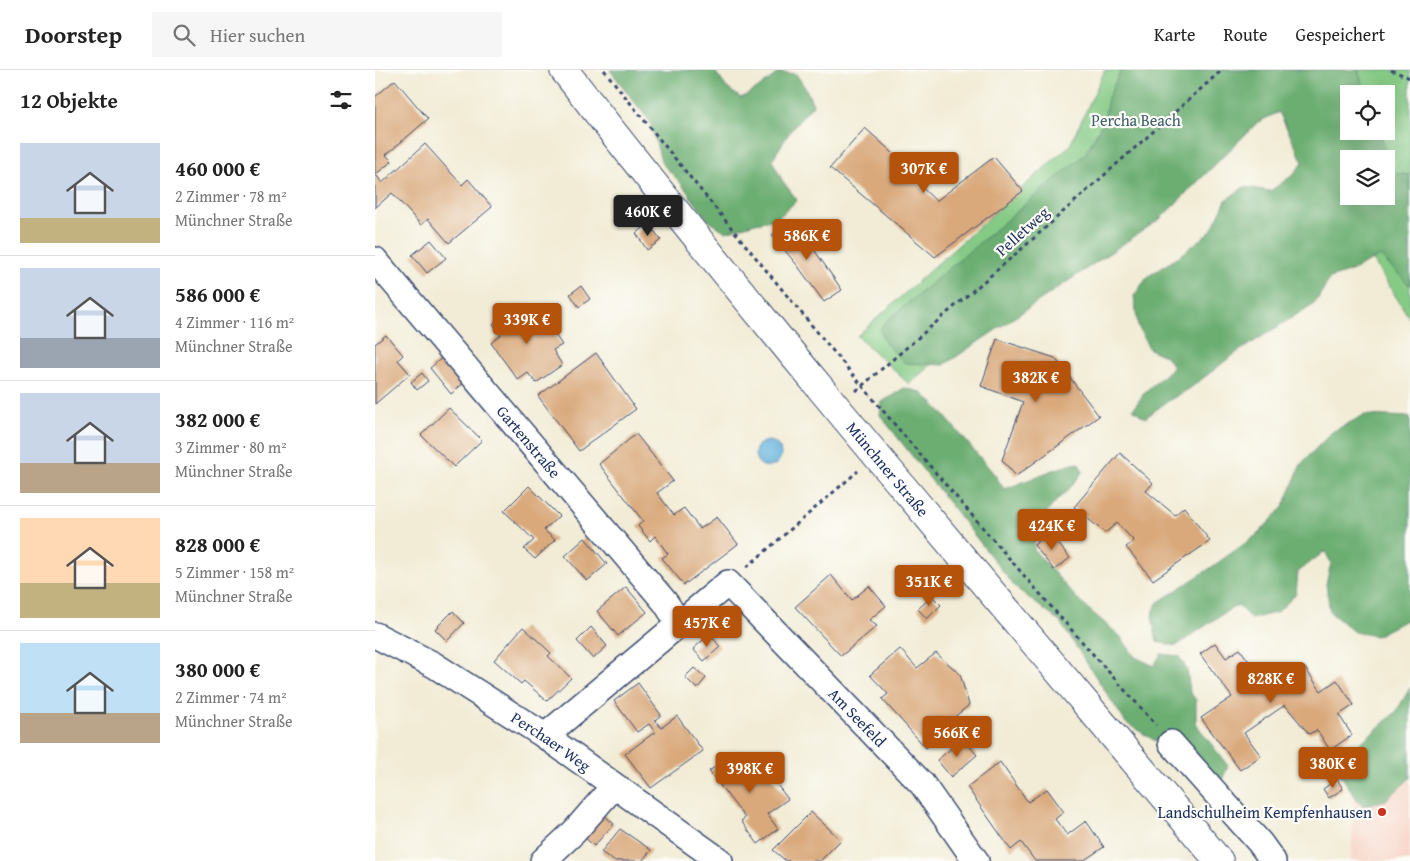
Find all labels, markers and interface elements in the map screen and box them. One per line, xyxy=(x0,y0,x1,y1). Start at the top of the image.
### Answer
search box xyxy=(152,12,502,57)
text: Doorstep xyxy=(25,17,122,52)
icon: search xyxy=(170,21,198,49)
text: Hier suchen xyxy=(210,21,305,49)
text: Karte xyxy=(1154,21,1195,48)
text: Route xyxy=(1223,21,1268,48)
text: Gespeichert xyxy=(1296,21,1385,48)
text: 12 Objekte xyxy=(20,85,118,116)
map controls xyxy=(1340,85,1395,205)
button: locate xyxy=(1340,85,1395,140)
icon: filters xyxy=(327,86,355,114)
park label: Percha Beach xyxy=(1091,108,1181,132)
button: layers xyxy=(1340,150,1395,205)
pin: 307K € xyxy=(883,152,965,194)
text: 460 000 € xyxy=(175,153,260,184)
text: 307K € xyxy=(901,156,947,180)
icon: home xyxy=(60,163,120,223)
text: 2 Zimmer · 78 m² xyxy=(175,184,287,208)
pin: 460K € xyxy=(607,194,689,237)
text: 460K € xyxy=(625,199,671,223)
street label: Pelletweg xyxy=(990,200,1054,262)
text: Münchner Straße xyxy=(175,208,293,232)
pin: 586K € xyxy=(766,218,848,261)
text: 586K € xyxy=(784,223,830,247)
text: 586 000 € xyxy=(175,279,260,310)
icon: home xyxy=(60,288,120,348)
pin: 339K € xyxy=(486,302,568,345)
text: 339K € xyxy=(504,307,550,331)
text: 4 Zimmer · 116 m² xyxy=(175,310,294,334)
text: Münchner Straße xyxy=(175,334,293,358)
pin: 382K € xyxy=(995,360,1077,403)
text: 382K € xyxy=(1013,365,1059,389)
street label: Gartenstraße xyxy=(491,400,567,483)
text: 382 000 € xyxy=(175,404,260,435)
icon: home xyxy=(60,413,120,473)
street label: Münchner Straße xyxy=(841,416,935,522)
text: 3 Zimmer · 80 m² xyxy=(175,435,287,459)
text: Münchner Straße xyxy=(175,459,293,483)
pin: 424K € xyxy=(1011,508,1093,551)
text: 424K € xyxy=(1029,513,1075,537)
text: 828 000 € xyxy=(175,529,260,560)
icon: home xyxy=(60,538,120,598)
text: 5 Zimmer · 158 m² xyxy=(175,560,294,584)
pin: 351K € xyxy=(888,564,970,607)
text: 351K € xyxy=(906,569,952,593)
text: Münchner Straße xyxy=(175,584,293,608)
pin: 457K € xyxy=(666,606,748,648)
text: 457K € xyxy=(684,610,730,634)
text: 380 000 € xyxy=(175,654,260,685)
pin: 828K € xyxy=(1230,662,1312,704)
icon: home xyxy=(60,663,120,723)
text: 828K € xyxy=(1248,666,1294,690)
street label: Am Seefeld xyxy=(823,682,892,753)
text: 2 Zimmer · 74 m² xyxy=(175,685,287,709)
street label: Perchaer Weg xyxy=(507,705,596,777)
text: Münchner Straße xyxy=(175,709,293,733)
pin: 566K € xyxy=(916,716,998,758)
text: 566K € xyxy=(934,720,980,744)
pin: 380K € xyxy=(1292,746,1374,789)
text: 380K € xyxy=(1310,751,1356,775)
pin: 398K € xyxy=(709,752,791,794)
text: 398K € xyxy=(727,756,773,780)
place label: Landschulheim Kempfenhausen xyxy=(1158,800,1372,824)
marker: Landschulheim Kempfenhausen xyxy=(1376,806,1388,818)

